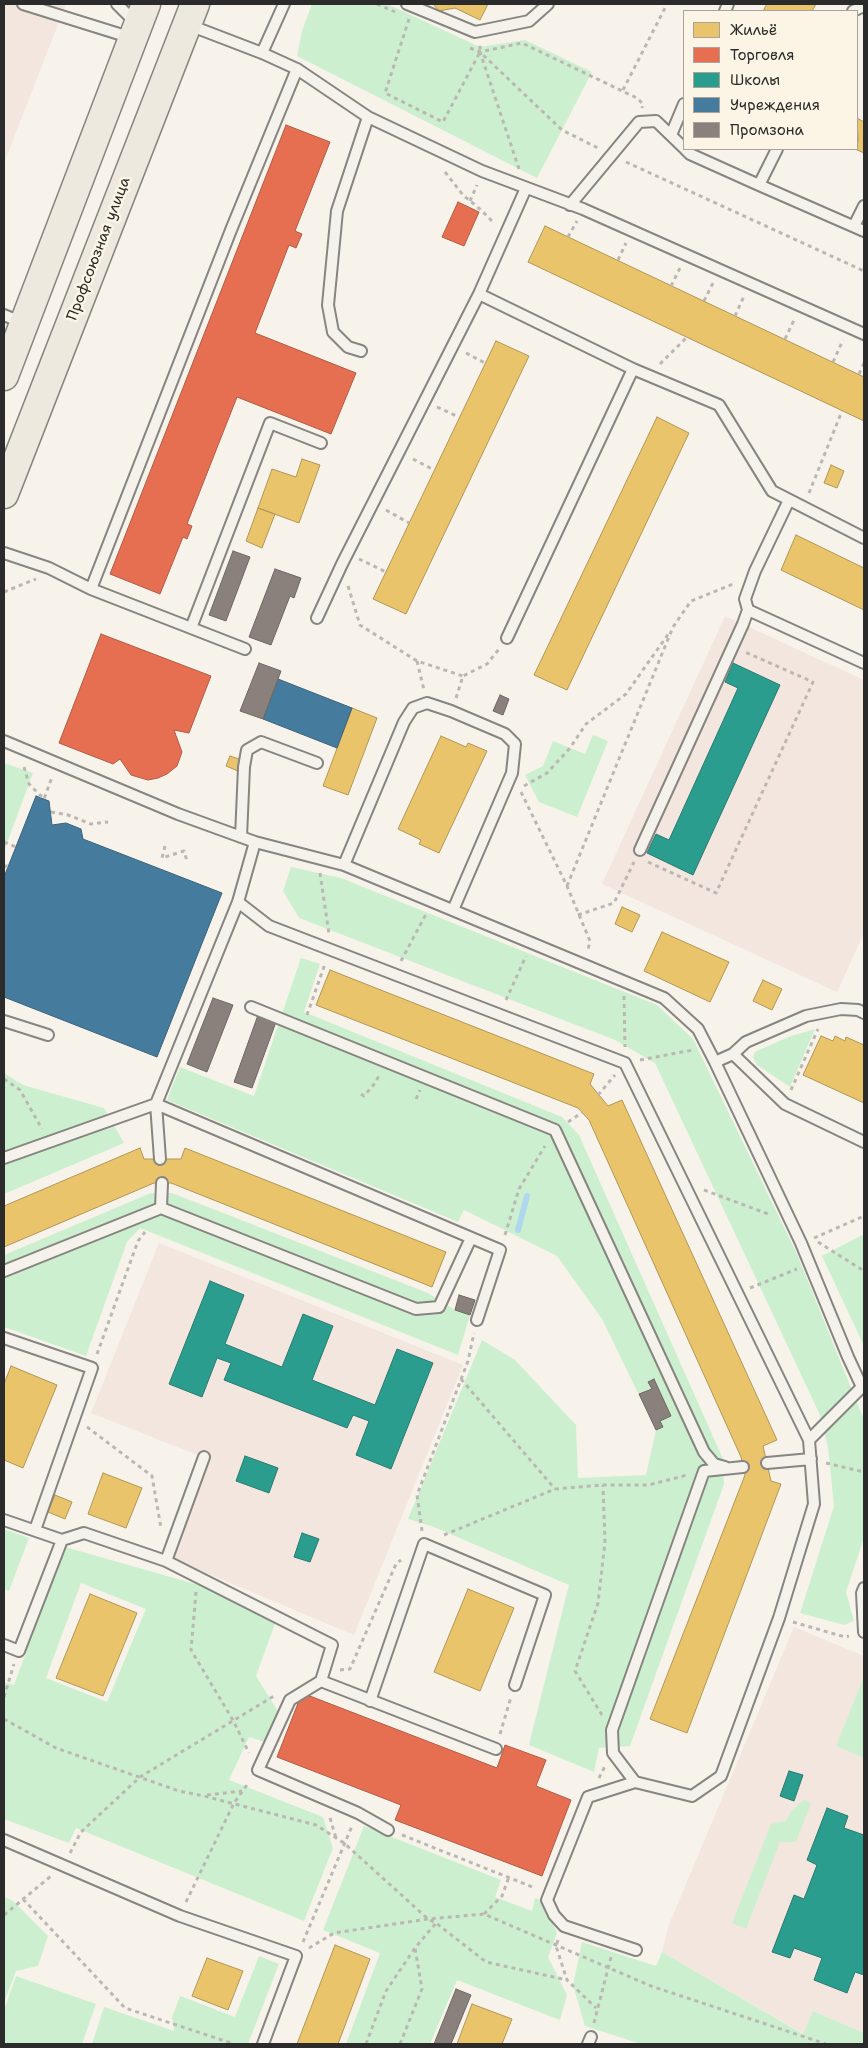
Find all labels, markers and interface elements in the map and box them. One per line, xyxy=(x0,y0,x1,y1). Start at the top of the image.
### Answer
legend xyxy=(683,10,858,150)
text: Жильё xyxy=(730,20,777,40)
text: Торговля xyxy=(730,45,795,65)
text: Школы xyxy=(730,70,780,90)
text: Учреждения xyxy=(730,95,820,115)
text: Промзона xyxy=(730,120,804,140)
street label: Профсоюзная улица xyxy=(63,175,135,323)

